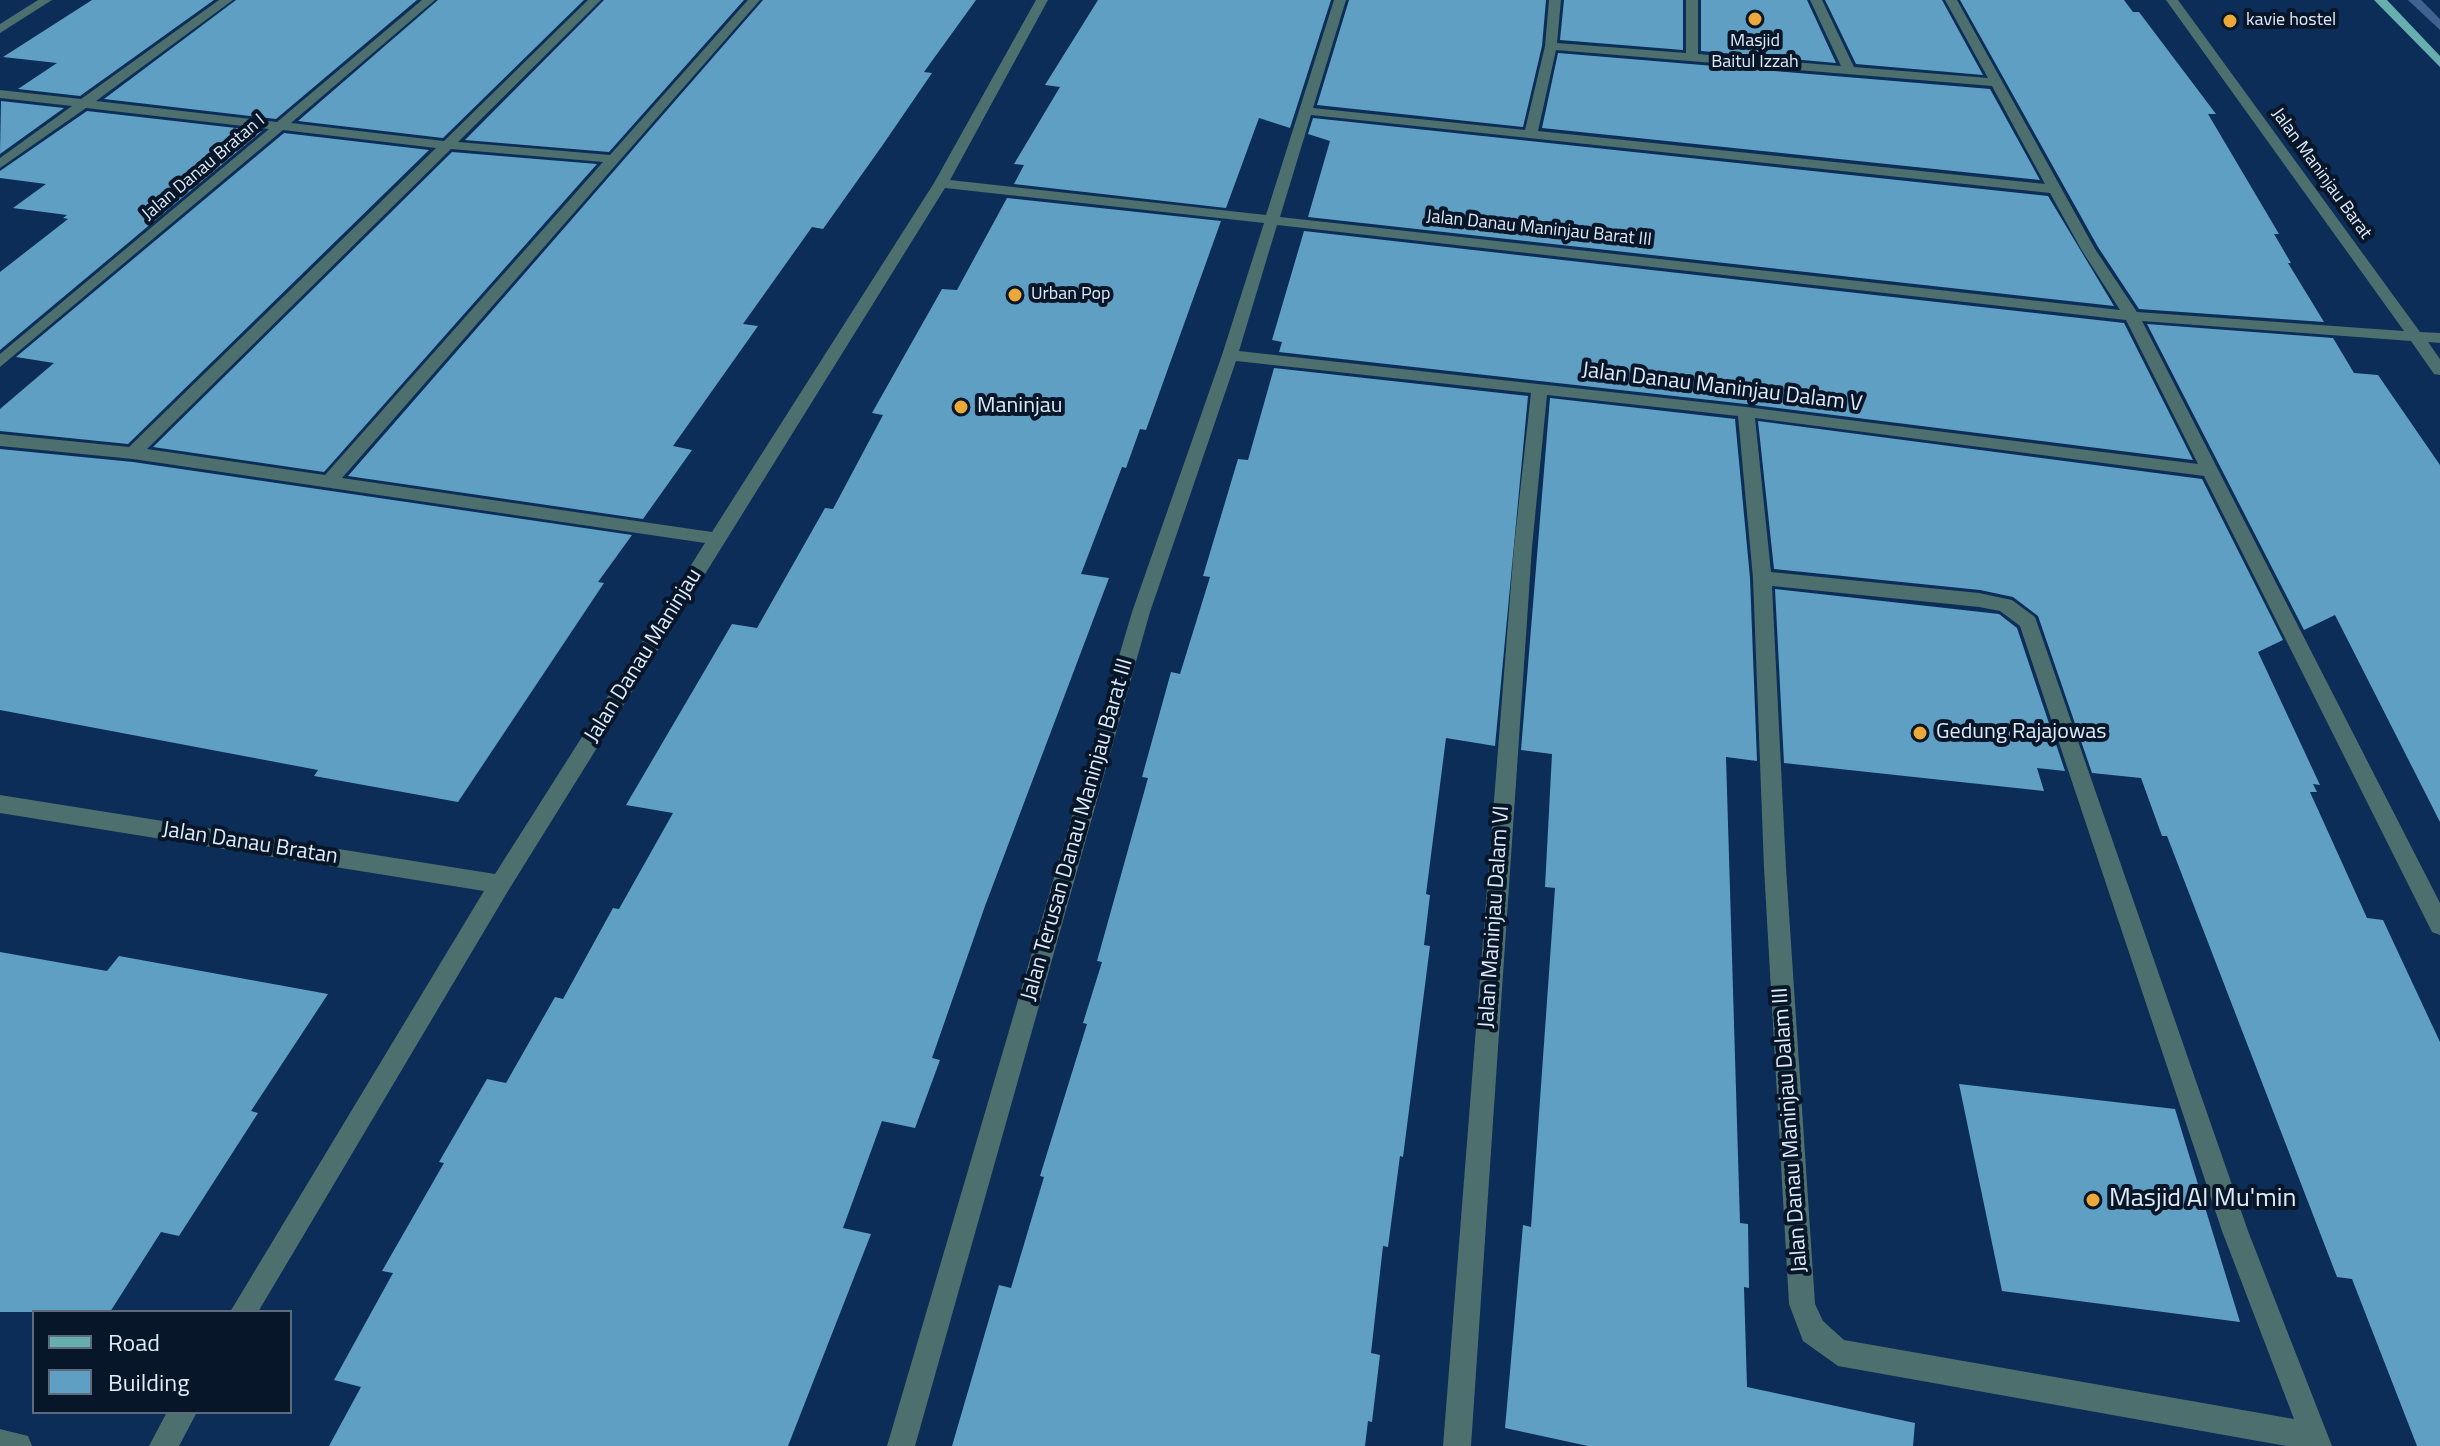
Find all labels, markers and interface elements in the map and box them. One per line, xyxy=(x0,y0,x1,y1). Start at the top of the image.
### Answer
marker: Masjid Baitul Izzah xyxy=(1746,10,1764,28)
place label: kavie hostel xyxy=(2246,10,2336,32)
marker: kavie hostel xyxy=(2221,12,2239,30)
place label: Masjid Baitul Izzah xyxy=(1711,31,1799,74)
street label: Jalan Maninjau Barat xyxy=(2266,104,2376,244)
street label: Jalan Danau Bratan I xyxy=(138,110,270,226)
street label: Jalan Danau Maninjau Barat III xyxy=(1425,206,1653,252)
place label: Urban Pop xyxy=(1031,284,1111,306)
marker: Urban Pop xyxy=(1006,286,1024,304)
street label: Jalan Danau Maninjau Dalam V xyxy=(1580,358,1864,418)
place label: Maninjau xyxy=(977,394,1062,420)
marker: Maninjau xyxy=(952,398,970,416)
street label: Jalan Danau Maninjau xyxy=(580,564,708,748)
street label: Jalan Terusan Danau Maninjau Barat III xyxy=(1016,656,1140,1004)
place label: Gedung Rajajowas xyxy=(1936,720,2107,746)
marker: Gedung Rajajowas xyxy=(1911,724,1929,742)
street label: Jalan Maninjau Dalam VI xyxy=(1474,805,1516,1029)
street label: Jalan Danau Bratan xyxy=(160,817,340,871)
street label: Jalan Danau Maninjau Dalam III xyxy=(1768,987,1814,1273)
place label: Masjid Al Mu'min xyxy=(2109,1184,2296,1216)
marker: Masjid Al Mu'min xyxy=(2084,1191,2102,1209)
legend xyxy=(32,1310,292,1414)
text: Road xyxy=(108,1324,160,1360)
text: Building xyxy=(108,1364,190,1400)

